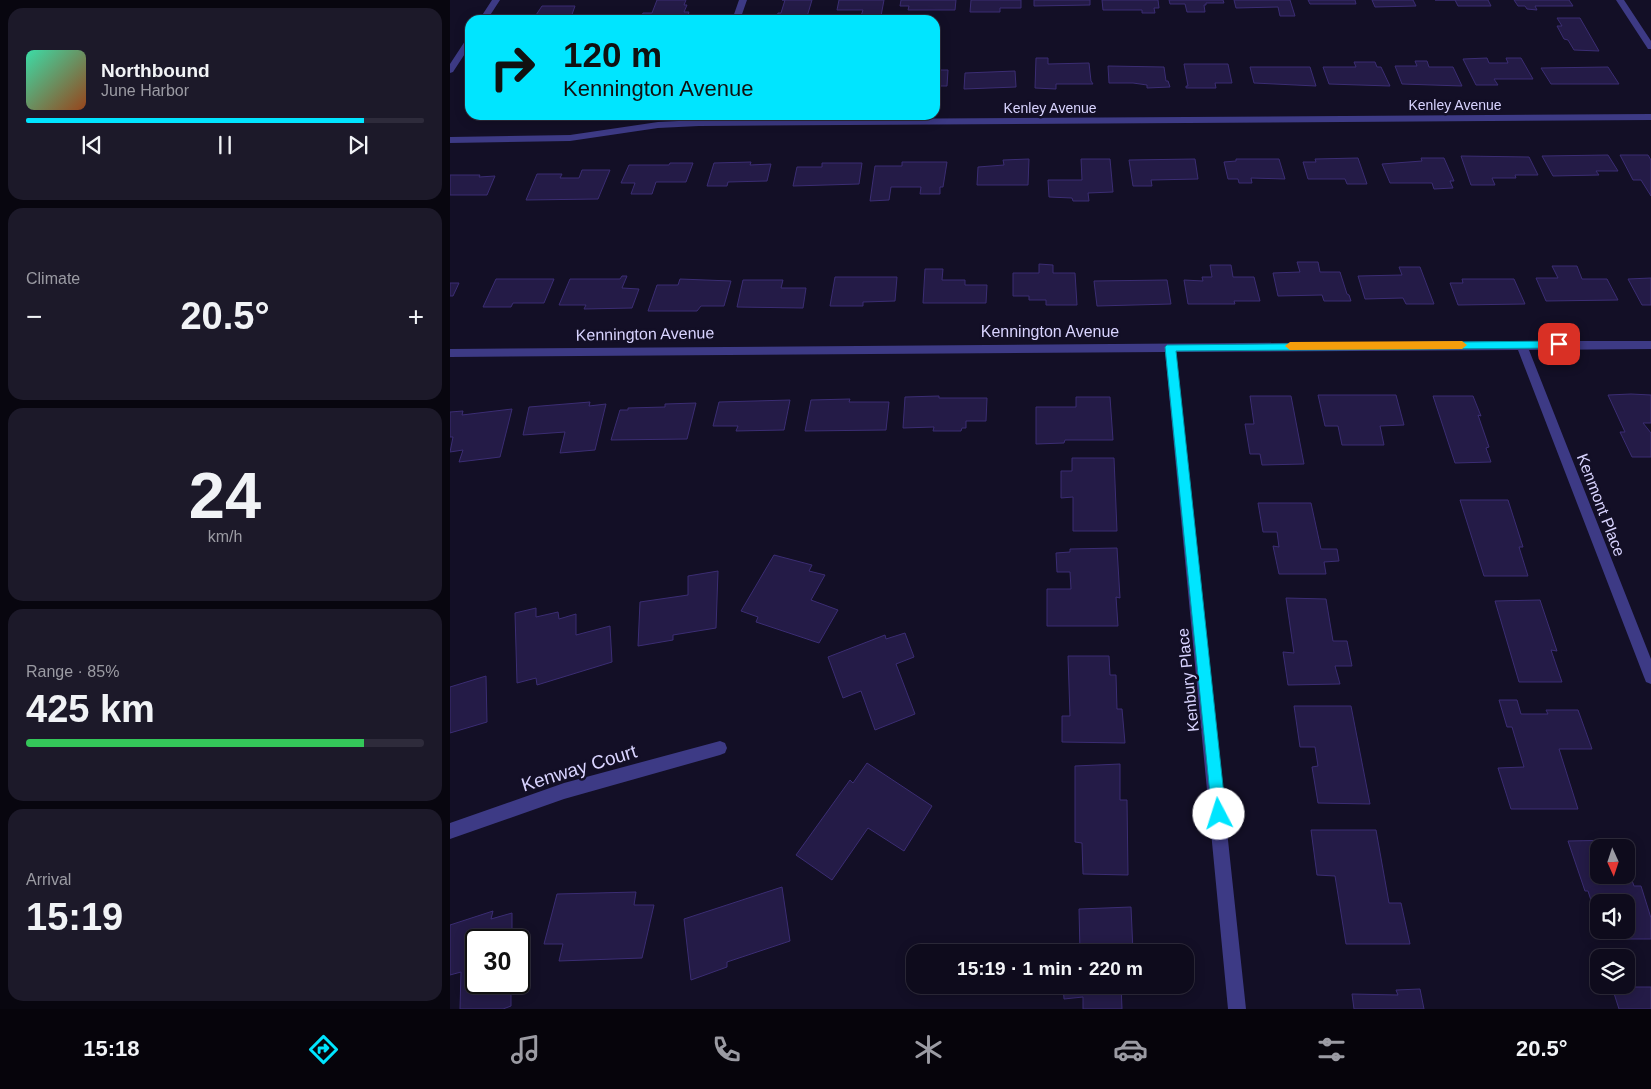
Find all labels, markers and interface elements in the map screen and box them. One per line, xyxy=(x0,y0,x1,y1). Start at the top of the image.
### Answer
icon: right xyxy=(480,35,545,100)
text: 120 m xyxy=(563,35,662,74)
text: Northbound xyxy=(101,60,210,81)
text: Kennington Avenue xyxy=(563,76,753,101)
text: June Harbor xyxy=(101,82,189,99)
street label: Kenley Avenue xyxy=(1408,97,1502,113)
street label: Kenley Avenue xyxy=(1003,100,1097,116)
icon: previous xyxy=(78,131,106,159)
icon: pause xyxy=(211,131,239,159)
icon: next xyxy=(344,131,372,159)
text: Climate xyxy=(26,270,80,287)
text: 20.5° xyxy=(180,295,270,337)
text: − xyxy=(26,301,42,332)
text: + xyxy=(408,301,424,332)
street label: Kennington Avenue xyxy=(981,323,1119,340)
pin xyxy=(1538,323,1580,365)
street label: Kennington Avenue xyxy=(576,324,714,344)
icon: arrive xyxy=(1545,330,1573,358)
street label: Kenmont Place xyxy=(1574,451,1628,559)
text: 24 xyxy=(189,459,261,532)
text: km/h xyxy=(208,528,242,545)
street label: Kenbury Place xyxy=(1174,627,1202,733)
text: Range · 85% xyxy=(26,663,119,680)
text: 425 km xyxy=(26,688,155,730)
street label: Kenway Court xyxy=(519,740,640,795)
position arrow xyxy=(1192,787,1244,839)
north arrow xyxy=(1590,839,1635,884)
map controls xyxy=(1590,839,1635,994)
text: Arrival xyxy=(26,871,71,888)
button: sound xyxy=(1590,894,1635,939)
text: 15:19 xyxy=(26,896,123,938)
speed limit sign: 30 xyxy=(465,929,530,994)
button: layers xyxy=(1590,949,1635,994)
text: 15:19 · 1 min · 220 m xyxy=(957,958,1143,979)
icon: directions xyxy=(306,1032,341,1067)
icon: music xyxy=(508,1032,543,1067)
icon: phone xyxy=(709,1032,744,1067)
icon: climate xyxy=(911,1032,946,1067)
icon: car xyxy=(1113,1032,1148,1067)
icon: filters xyxy=(1314,1032,1349,1067)
text: 15:18 xyxy=(83,1036,140,1061)
text: 20.5° xyxy=(1516,1036,1568,1061)

